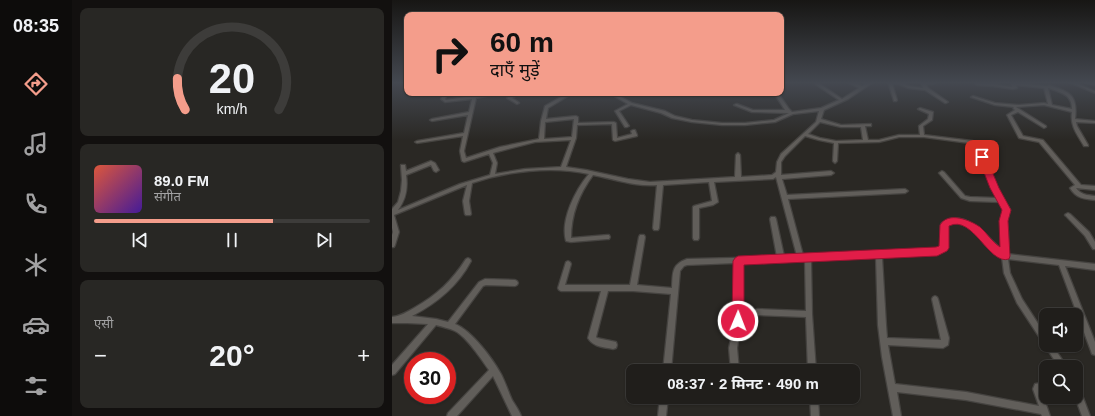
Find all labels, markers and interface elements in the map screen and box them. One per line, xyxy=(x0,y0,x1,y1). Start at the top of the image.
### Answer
text: 08:35 xyxy=(13,16,59,36)
text: 60 m xyxy=(490,27,554,58)
icon: right xyxy=(424,28,476,80)
text: 20 xyxy=(209,55,255,102)
text: दाएँ मुड़ें xyxy=(490,60,540,80)
icon: directions xyxy=(22,70,50,98)
text: km/h xyxy=(217,101,248,117)
icon: music xyxy=(22,130,50,158)
pin xyxy=(965,140,999,174)
icon: arrive xyxy=(971,146,993,168)
text: 89.0 FM xyxy=(154,172,209,189)
text: संगीत xyxy=(154,189,181,204)
icon: phone xyxy=(22,190,50,218)
icon: previous xyxy=(129,229,151,251)
icon: pause xyxy=(221,229,243,251)
icon: next xyxy=(313,229,335,251)
icon: climate xyxy=(22,251,50,279)
position arrow xyxy=(717,300,759,342)
map controls xyxy=(1039,308,1083,404)
button: sound xyxy=(1039,308,1083,352)
icon: car xyxy=(22,311,50,339)
text: एसी xyxy=(94,316,113,331)
text: 20° xyxy=(209,339,255,372)
text: − xyxy=(94,343,107,368)
text: + xyxy=(357,343,370,368)
speed limit sign: 30 xyxy=(404,352,456,404)
button: search xyxy=(1039,360,1083,404)
icon: filters xyxy=(22,372,50,400)
text: 08:37 · 2 मिनट · 490 m xyxy=(667,375,819,392)

